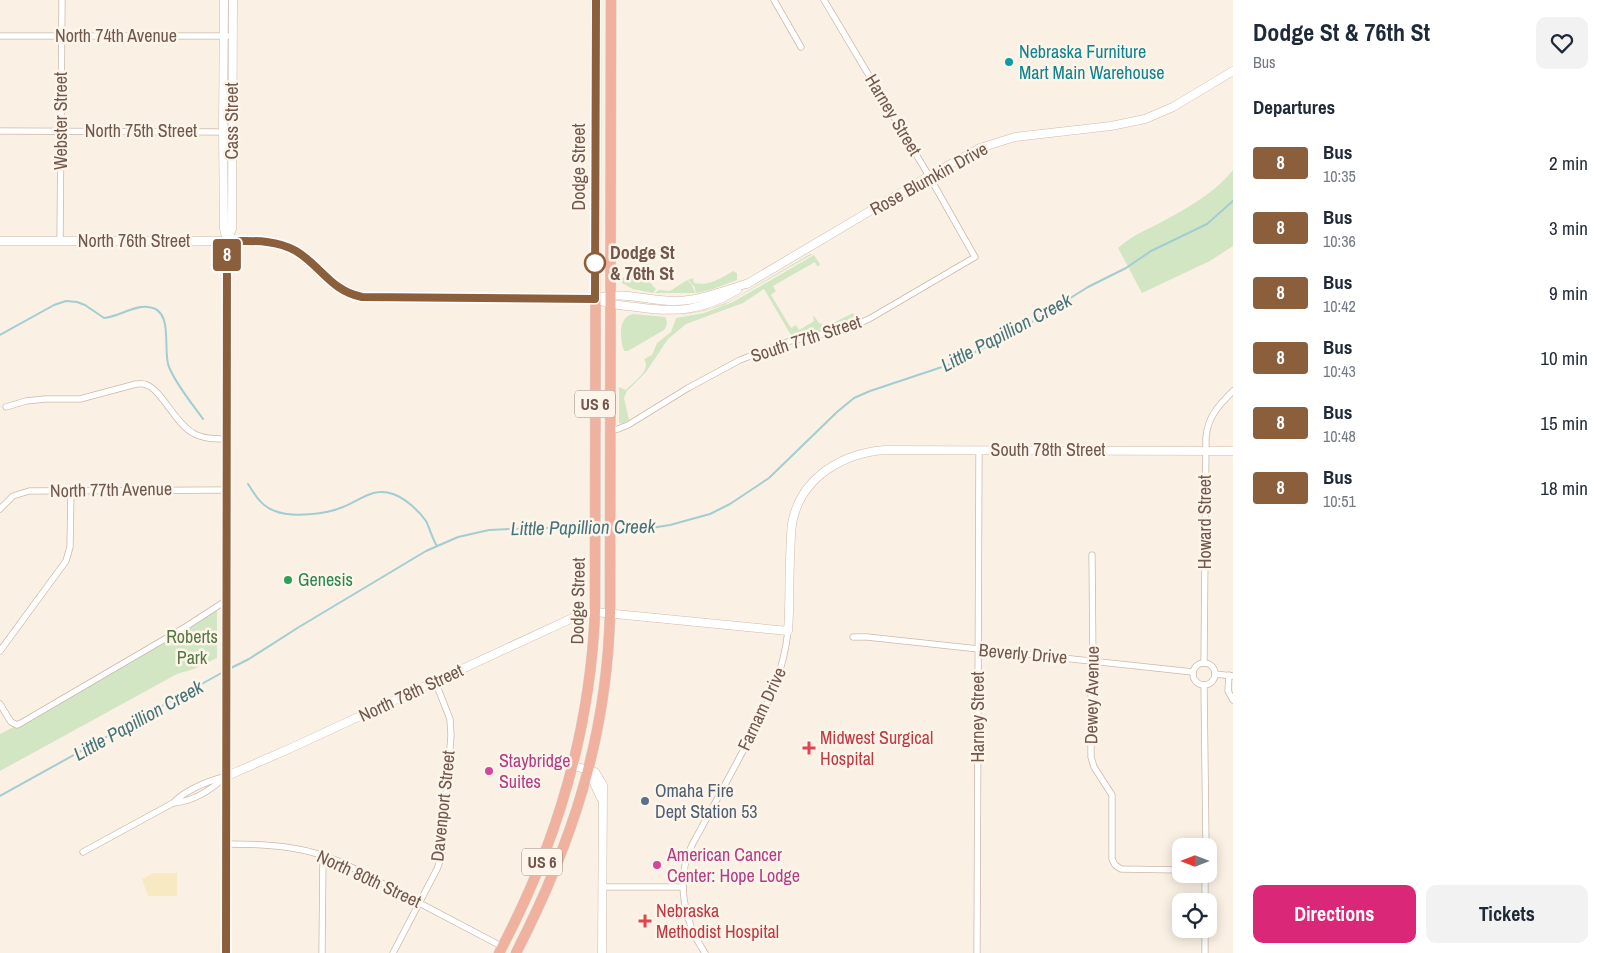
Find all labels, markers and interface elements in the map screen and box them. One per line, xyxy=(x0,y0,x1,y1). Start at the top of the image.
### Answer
text: Dodge St & 76th St xyxy=(1253,16,1430,48)
button: heart xyxy=(1536,17,1588,69)
street label: North 74th Avenue xyxy=(55,23,177,48)
place label: Nebraska Furniture Mart Main Warehouse xyxy=(1019,39,1164,85)
text: Bus xyxy=(1253,51,1276,73)
marker: Nebraska Furniture Mart Main Warehouse xyxy=(1003,56,1015,68)
street label: Harney Street xyxy=(859,69,928,160)
street label: Webster Street xyxy=(48,72,73,170)
street label: Cass Street xyxy=(219,82,244,160)
text: Departures xyxy=(1253,94,1335,120)
street label: North 75th Street xyxy=(85,118,197,143)
street label: Dodge Street xyxy=(566,124,591,210)
street label: Rose Blumkin Drive xyxy=(865,136,992,221)
text: Bus xyxy=(1323,139,1352,165)
text: 8 xyxy=(1276,150,1285,175)
text: 2 min xyxy=(1549,150,1588,176)
text: 10:35 xyxy=(1323,165,1356,187)
text: Bus xyxy=(1323,204,1352,230)
text: 8 xyxy=(1276,215,1285,240)
text: 3 min xyxy=(1549,215,1588,241)
street label: North 76th Street xyxy=(78,228,190,253)
text: 10:36 xyxy=(1323,230,1356,252)
line badge: 8 xyxy=(211,239,243,271)
place label: Dodge St & 76th St xyxy=(610,240,675,286)
text: 8 xyxy=(223,242,231,267)
marker: Dodge St & 76th St xyxy=(584,252,606,274)
text: Bus xyxy=(1323,269,1352,295)
text: 8 xyxy=(1276,280,1285,305)
text: 9 min xyxy=(1549,280,1588,306)
water label: Little Papillion Creek xyxy=(936,286,1077,377)
text: 10:42 xyxy=(1323,295,1356,317)
street label: South 77th Street xyxy=(747,309,864,368)
text: Bus xyxy=(1323,334,1352,360)
text: 8 xyxy=(1276,345,1285,370)
text: 10 min xyxy=(1540,345,1588,371)
text: 10:43 xyxy=(1323,360,1356,382)
road number: US 6 xyxy=(575,390,615,418)
text: Bus xyxy=(1323,399,1352,425)
text: 8 xyxy=(1276,410,1285,435)
text: 15 min xyxy=(1540,410,1588,436)
text: 10:48 xyxy=(1323,425,1356,447)
street label: South 78th Street xyxy=(991,437,1105,462)
text: Bus xyxy=(1323,464,1352,490)
street label: Howard Street xyxy=(1192,475,1217,569)
text: 8 xyxy=(1276,475,1285,500)
text: 18 min xyxy=(1540,475,1588,501)
street label: North 77th Avenue xyxy=(50,476,172,503)
text: 10:51 xyxy=(1323,490,1356,512)
water label: Little Papillion Creek xyxy=(510,513,657,541)
street label: Dodge Street xyxy=(564,557,591,645)
place label: Genesis xyxy=(298,567,353,592)
marker: Genesis xyxy=(282,574,294,586)
park label: Roberts Park xyxy=(166,624,218,670)
street label: Beverly Drive xyxy=(978,637,1068,670)
street label: Dewey Avenue xyxy=(1078,646,1105,744)
street label: North 78th Street xyxy=(355,657,467,728)
street label: Farnam Drive xyxy=(731,663,792,755)
street label: Harney Street xyxy=(965,671,990,763)
water label: Little Papillion Creek xyxy=(68,673,209,766)
place label: Midwest Surgical Hospital xyxy=(820,725,933,771)
marker: Midwest Surgical Hospital xyxy=(802,741,816,755)
place label: Staybridge Suites xyxy=(499,748,570,794)
street label: Davenport Street xyxy=(424,749,461,863)
marker: Staybridge Suites xyxy=(483,765,495,777)
place label: Omaha Fire Dept Station 53 xyxy=(655,778,758,824)
marker: Omaha Fire Dept Station 53 xyxy=(639,795,651,807)
north arrow xyxy=(1172,838,1218,882)
map controls xyxy=(1172,838,1217,938)
place label: American Cancer Center: Hope Lodge xyxy=(666,842,800,888)
street label: North 80th Street xyxy=(313,843,425,914)
road number: US 6 xyxy=(522,849,562,876)
marker: American Cancer Center: Hope Lodge xyxy=(651,859,663,871)
button: Directions xyxy=(1253,885,1416,943)
button: Tickets xyxy=(1426,885,1588,943)
button: locate xyxy=(1172,893,1217,938)
place label: Nebraska Methodist Hospital xyxy=(656,898,779,944)
marker: Nebraska Methodist Hospital xyxy=(638,914,652,928)

